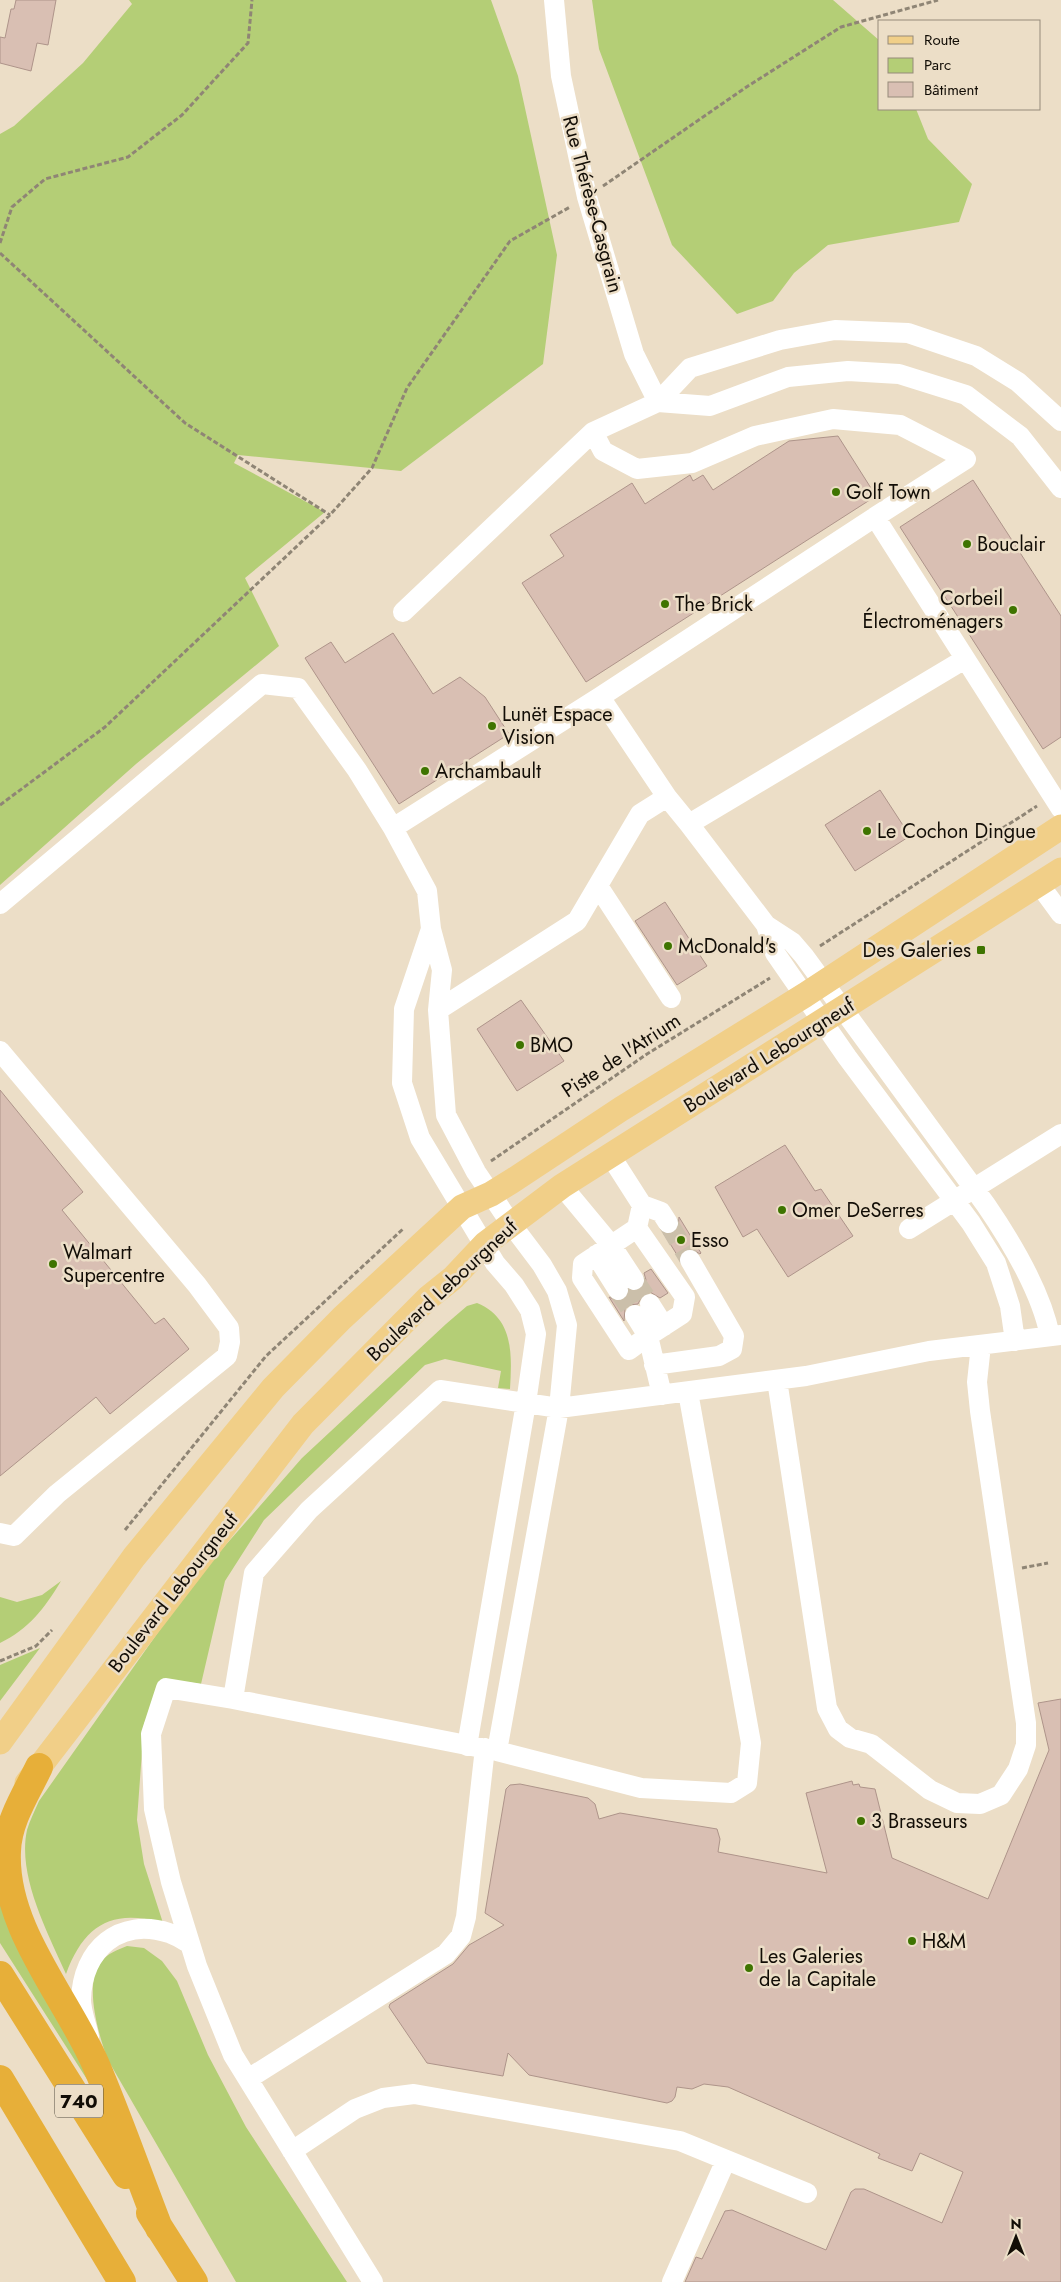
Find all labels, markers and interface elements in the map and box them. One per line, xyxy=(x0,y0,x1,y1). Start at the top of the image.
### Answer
legend xyxy=(878,20,1041,110)
text: Route xyxy=(924,29,960,51)
text: Parc xyxy=(924,54,951,76)
text: Bâtiment xyxy=(924,79,978,101)
street label: Rue Thérèse-Casgrain xyxy=(555,112,630,296)
place label: Golf Town xyxy=(846,478,931,507)
marker: Golf Town xyxy=(830,486,842,498)
place label: Bouclair xyxy=(977,530,1046,559)
marker: Bouclair xyxy=(961,538,973,550)
place label: Corbeil Électroménagers xyxy=(863,584,1003,636)
place label: The Brick xyxy=(675,590,753,619)
marker: The Brick xyxy=(659,598,671,610)
marker: Corbeil Électroménagers xyxy=(1007,604,1019,616)
place label: Lunët Espace Vision xyxy=(502,700,613,752)
marker: Lunët Espace Vision xyxy=(486,720,498,732)
place label: Archambault xyxy=(435,757,541,786)
marker: Archambault xyxy=(419,765,431,777)
place label: Le Cochon Dingue xyxy=(877,817,1036,846)
marker: Le Cochon Dingue xyxy=(861,825,873,837)
place label: McDonald's xyxy=(678,932,776,961)
place label: Des Galeries xyxy=(863,936,971,965)
marker: McDonald's xyxy=(662,940,674,952)
marker: Des Galeries xyxy=(975,944,987,956)
street label: Boulevard Lebourgneuf xyxy=(678,990,862,1120)
street label: Piste de l'Atrium xyxy=(556,1006,686,1105)
place label: BMO xyxy=(530,1031,573,1060)
marker: BMO xyxy=(514,1039,526,1051)
place label: Omer DeSerres xyxy=(792,1196,924,1225)
marker: Omer DeSerres xyxy=(776,1204,788,1216)
street label: Boulevard Lebourgneuf xyxy=(360,1212,525,1368)
place label: Esso xyxy=(691,1226,729,1255)
marker: Esso xyxy=(675,1234,687,1246)
place label: Walmart Supercentre xyxy=(63,1238,165,1290)
marker: Walmart Supercentre xyxy=(47,1258,59,1270)
street label: Boulevard Lebourgneuf xyxy=(101,1505,246,1679)
place label: 3 Brasseurs xyxy=(871,1807,967,1836)
marker: 3 Brasseurs xyxy=(855,1815,867,1827)
place label: H&M xyxy=(922,1927,966,1956)
marker: H&M xyxy=(906,1935,918,1947)
place label: Les Galeries de la Capitale xyxy=(759,1942,876,1994)
marker: Les Galeries de la Capitale xyxy=(743,1962,755,1974)
road number: 740 xyxy=(55,2084,103,2118)
north arrow xyxy=(991,2212,1041,2262)
text: N xyxy=(1010,2214,1022,2234)

